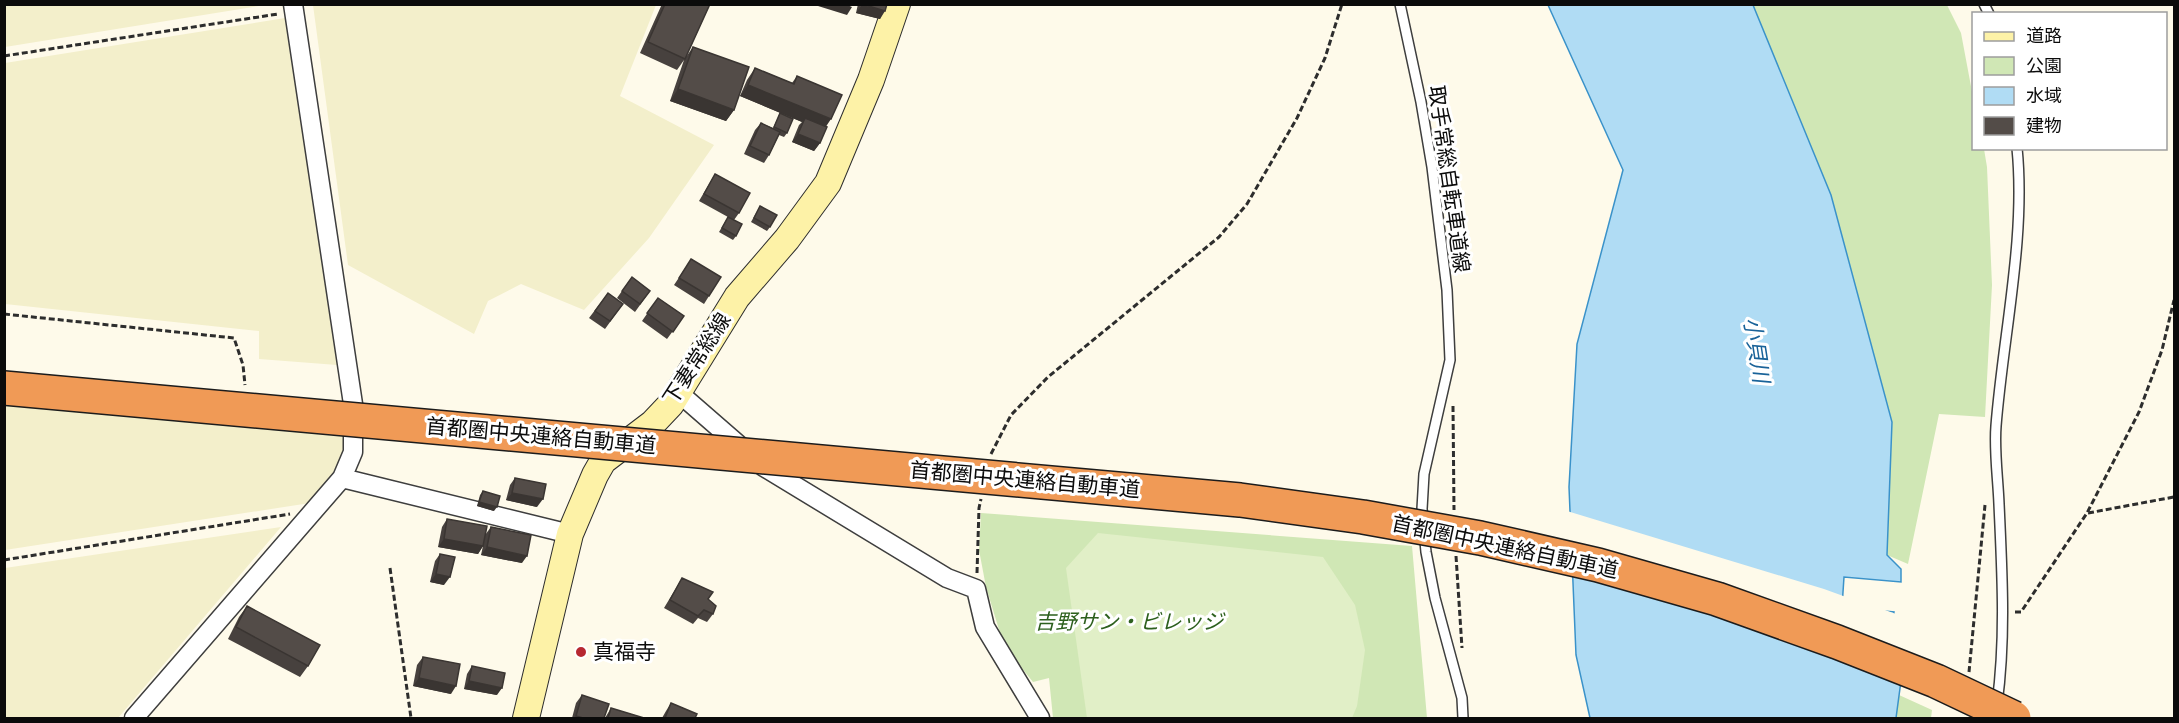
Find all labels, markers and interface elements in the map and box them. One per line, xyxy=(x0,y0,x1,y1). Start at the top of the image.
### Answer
legend xyxy=(1972,12,2167,150)
text: 道路 xyxy=(2026,23,2062,50)
text: 公園 xyxy=(2026,53,2062,80)
street label: 取手常総自転車道線 xyxy=(1419,83,1477,275)
text: 水域 xyxy=(2026,83,2062,110)
text: 建物 xyxy=(2026,113,2062,140)
street label: 下妻常総線 xyxy=(656,307,740,412)
water label: 小貝川 xyxy=(1734,315,1777,387)
street label: 首都圏中央連絡自動車道 xyxy=(424,411,657,463)
street label: 首都圏中央連絡自動車道 xyxy=(908,455,1141,507)
street label: 首都圏中央連絡自動車道 xyxy=(1388,508,1621,588)
park label: 吉野サン・ビレッジ xyxy=(1035,607,1226,639)
place label: 真福寺 xyxy=(593,637,656,669)
marker: 真福寺 xyxy=(574,645,588,659)

